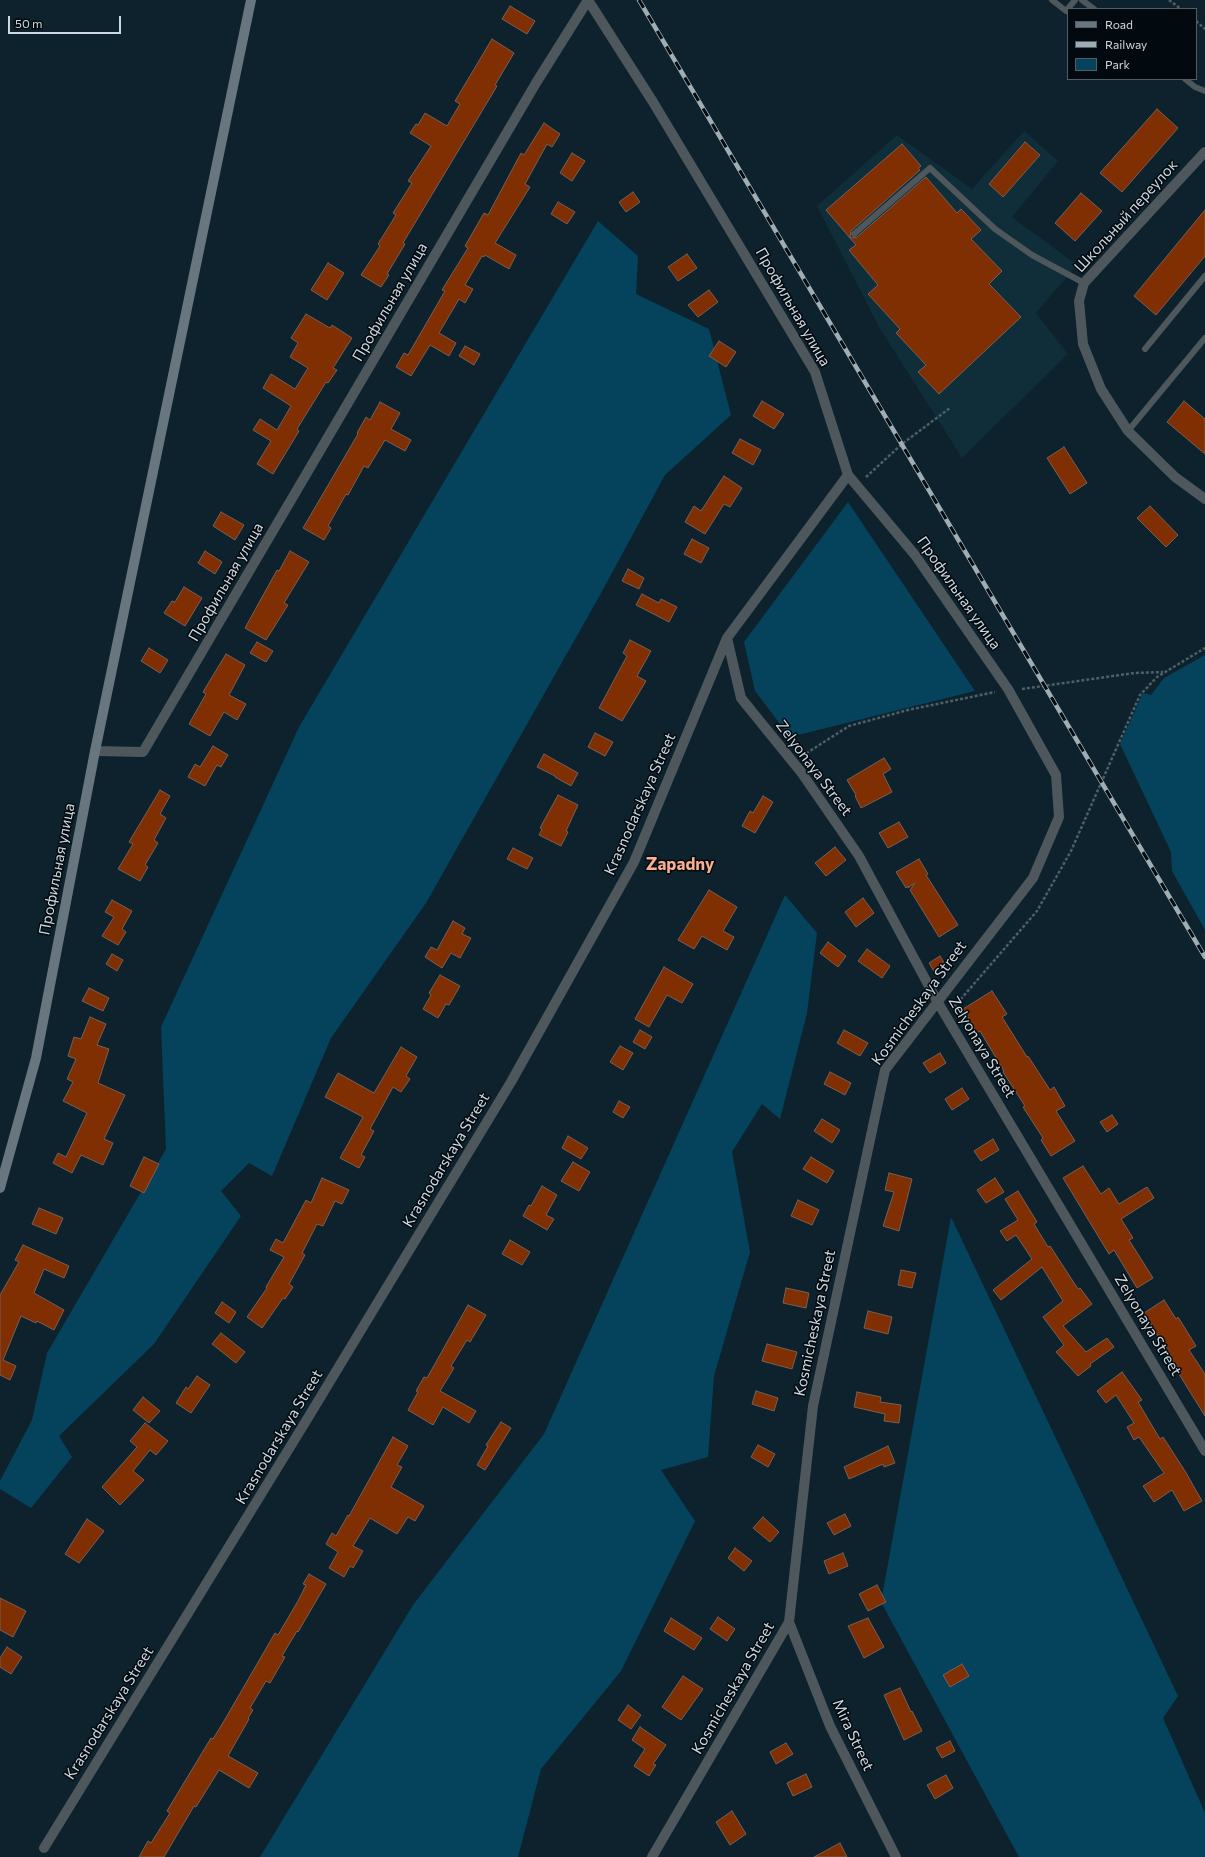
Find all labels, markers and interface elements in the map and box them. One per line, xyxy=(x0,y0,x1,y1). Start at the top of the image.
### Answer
scale bar xyxy=(10,8,123,34)
legend xyxy=(1067,8,1197,80)
text: 50 m xyxy=(15,16,43,30)
text: Road xyxy=(1105,17,1133,31)
text: Railway xyxy=(1105,37,1147,51)
text: Park xyxy=(1105,57,1130,71)
street label: Школьный переулок xyxy=(1071,156,1181,276)
street label: Профильная улица xyxy=(349,240,431,364)
street label: Профильная улица xyxy=(752,245,834,369)
street label: Профильная улица xyxy=(185,520,267,644)
street label: Профильная улица xyxy=(913,533,1005,653)
street label: Zelyonaya Street xyxy=(772,717,856,819)
street label: Krasnodarskaya Street xyxy=(601,730,679,878)
street label: Профильная улица xyxy=(35,802,79,936)
district label: Zapadny xyxy=(646,854,714,874)
street label: Kosmicheskaya Street xyxy=(868,937,970,1069)
street label: Zelyonaya Street xyxy=(945,993,1019,1101)
street label: Krasnodarskaya Street xyxy=(399,1089,493,1231)
street label: Kosmicheskaya Street xyxy=(791,1248,839,1398)
street label: Zelyonaya Street xyxy=(1111,1271,1185,1379)
street label: Krasnodarskaya Street xyxy=(232,1366,326,1508)
street label: Kosmicheskaya Street xyxy=(688,1619,778,1757)
street label: Krasnodarskaya Street xyxy=(61,1643,157,1783)
street label: Mira Street xyxy=(829,1696,877,1774)

